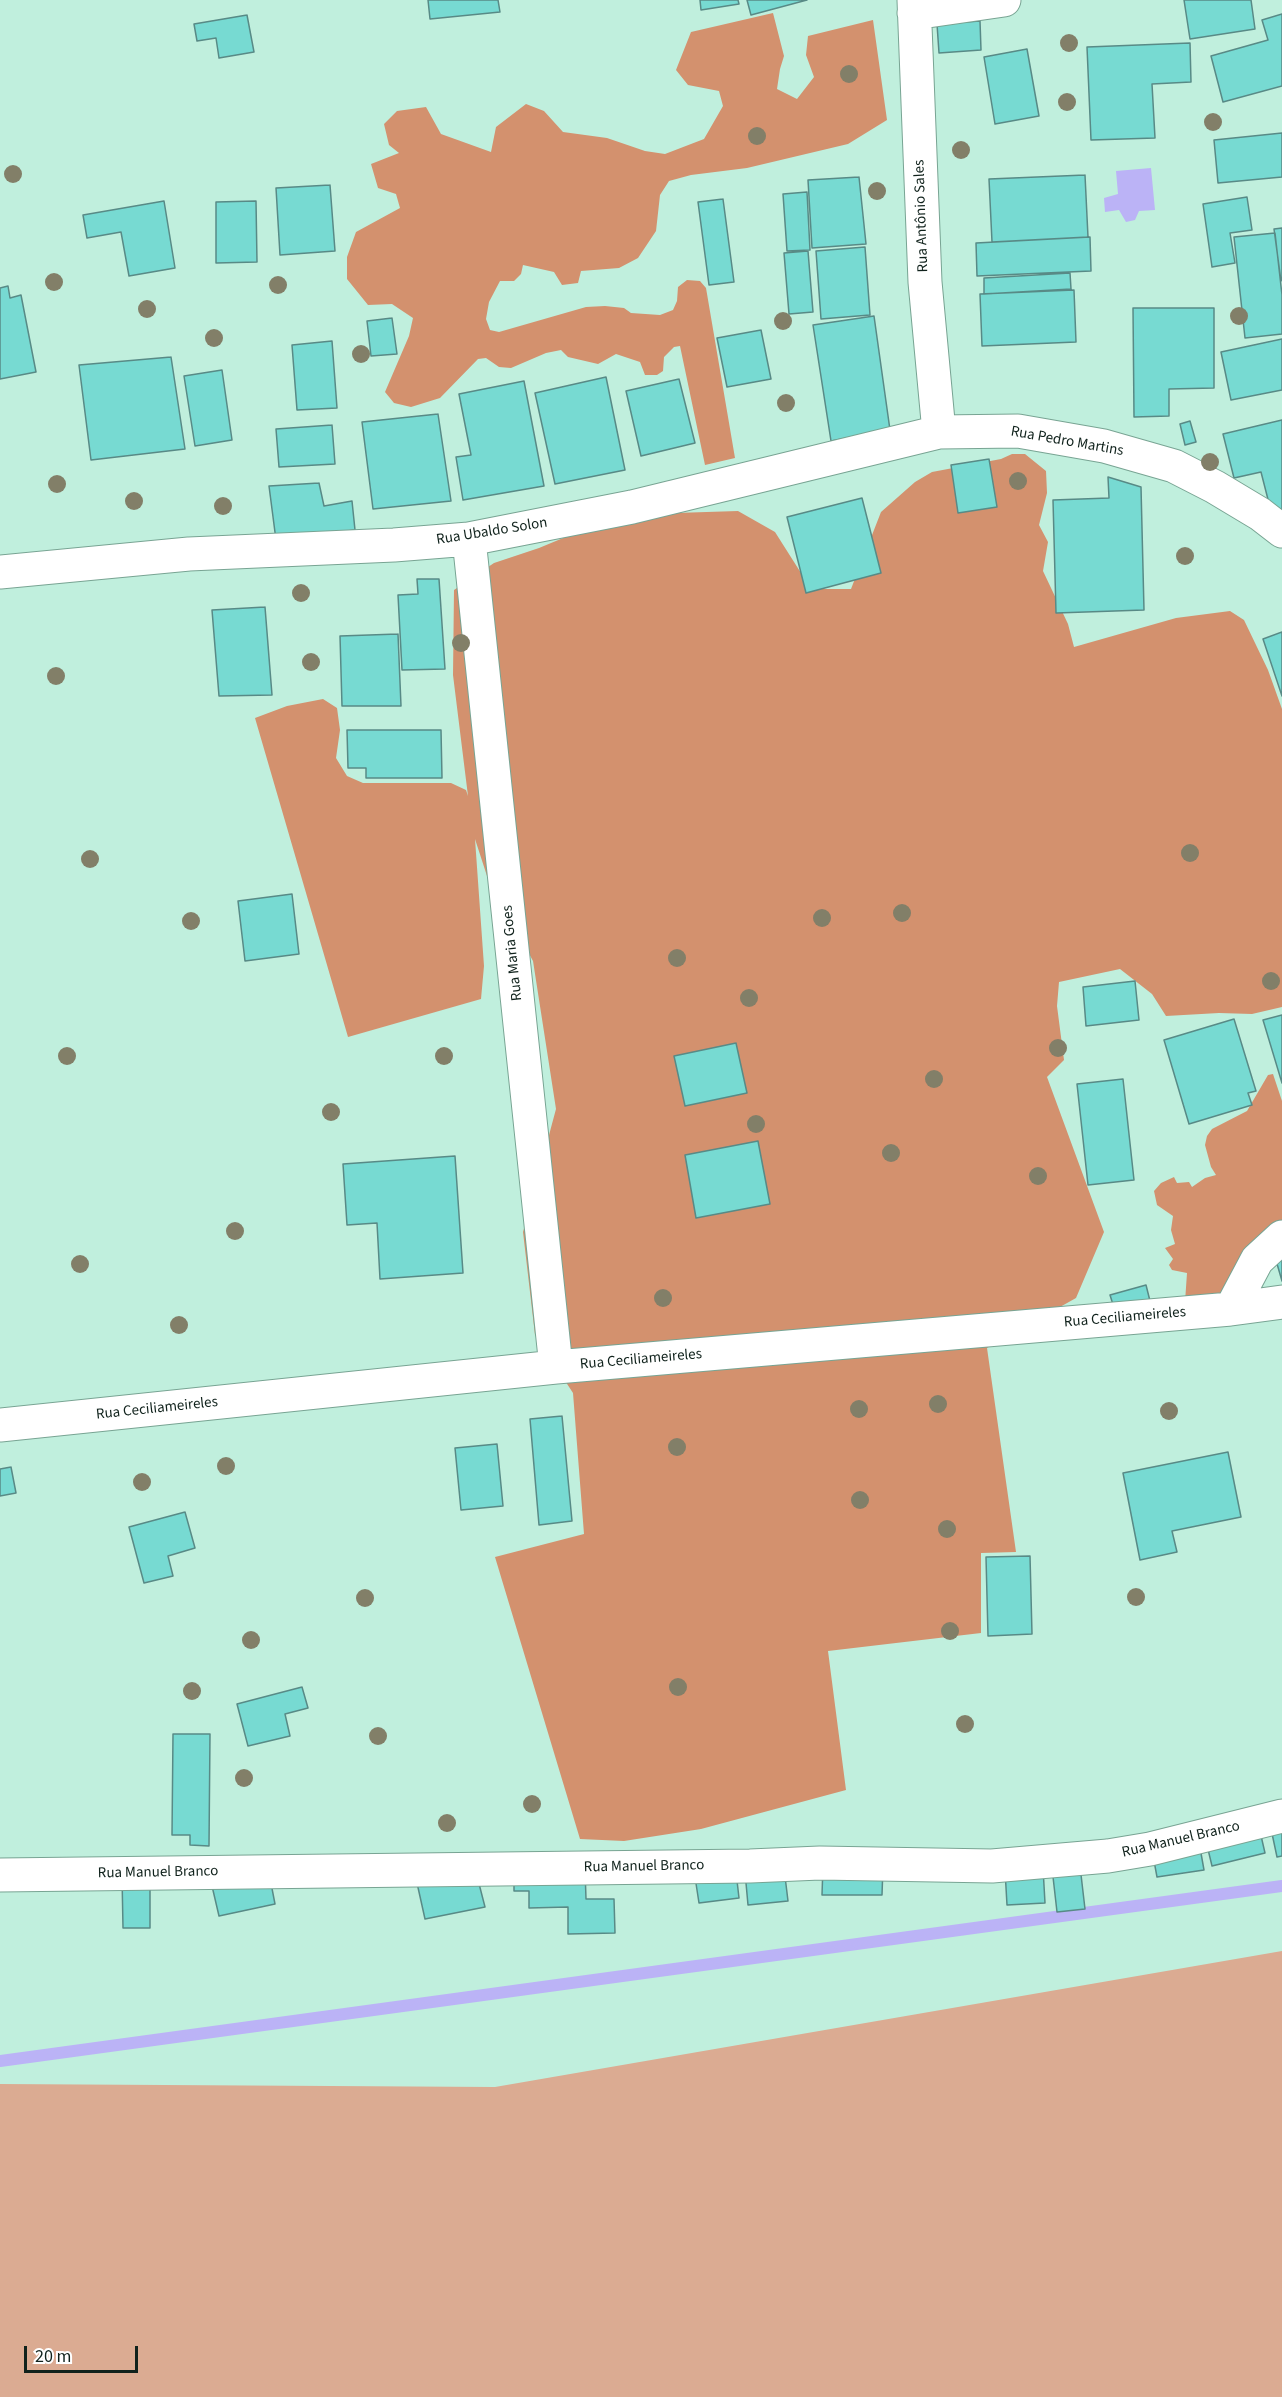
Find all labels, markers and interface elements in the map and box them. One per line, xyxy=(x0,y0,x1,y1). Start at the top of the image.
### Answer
street label: Rua Antônio Sales xyxy=(911,159,933,273)
street label: Rua Pedro Martins xyxy=(1009,423,1125,461)
street label: Rua Ubaldo Solon xyxy=(435,514,549,550)
street label: Rua Maria Goes xyxy=(499,904,527,1002)
street label: Rua Ceciliameireles xyxy=(1063,1304,1187,1332)
street label: Rua Ceciliameireles xyxy=(579,1346,703,1374)
street label: Rua Ceciliameireles xyxy=(95,1394,219,1424)
street label: Rua Manuel Branco xyxy=(1120,1818,1242,1862)
street label: Rua Manuel Branco xyxy=(584,1857,704,1877)
street label: Rua Manuel Branco xyxy=(98,1863,218,1883)
scale bar xyxy=(27,2334,141,2372)
text: 20 m xyxy=(35,2344,71,2369)

